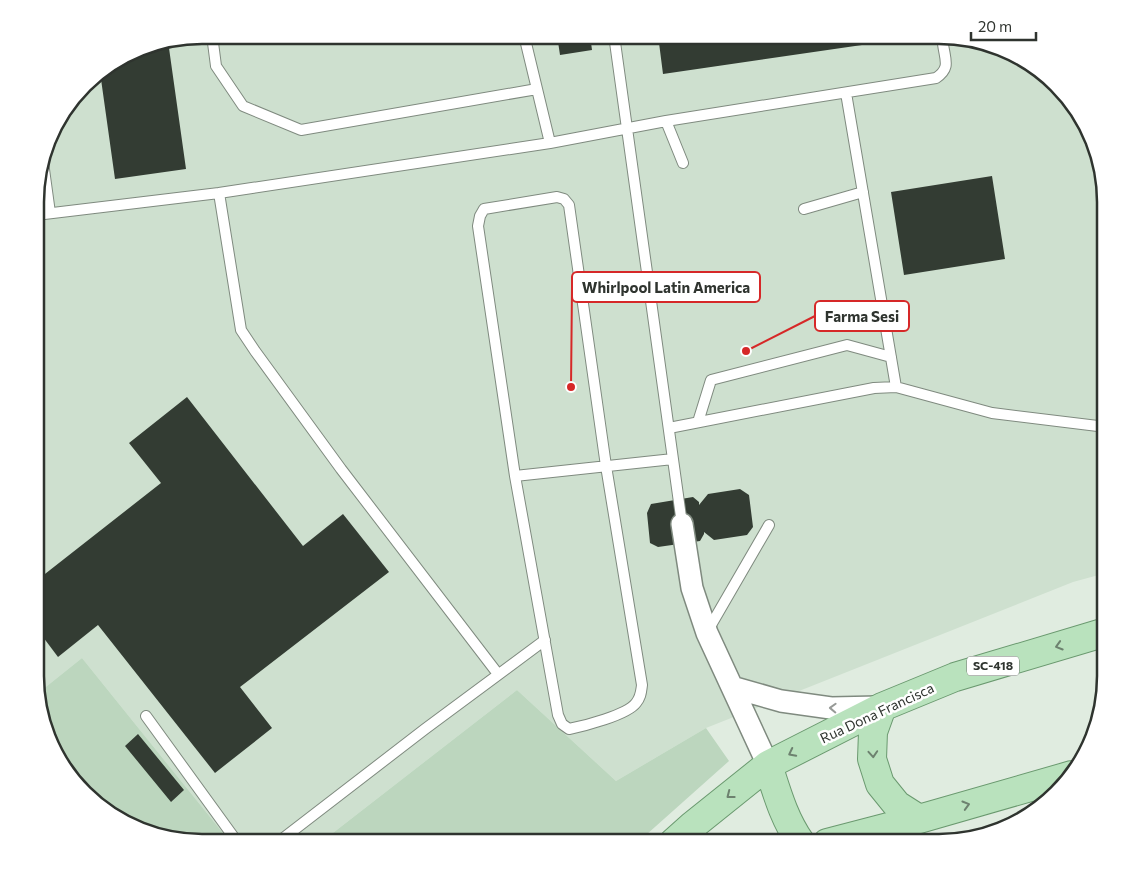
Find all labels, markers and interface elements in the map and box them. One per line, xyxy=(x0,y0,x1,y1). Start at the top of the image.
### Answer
scale bar xyxy=(971,10,1036,42)
text: 20 m xyxy=(978,17,1012,35)
callout: Whirlpool Latin America xyxy=(572,272,760,302)
text: Whirlpool Latin America xyxy=(582,278,750,296)
callout: Farma Sesi xyxy=(815,301,909,331)
text: Farma Sesi xyxy=(825,307,899,325)
one-way arrow xyxy=(1055,640,1064,650)
road number: SC-418 xyxy=(967,656,1019,676)
street label: Rua Dona Francisca xyxy=(817,679,936,746)
one-way arrow xyxy=(829,702,837,713)
one-way arrow xyxy=(788,747,797,757)
one-way arrow xyxy=(868,751,879,759)
one-way arrow xyxy=(726,790,735,799)
one-way arrow xyxy=(961,801,969,811)

